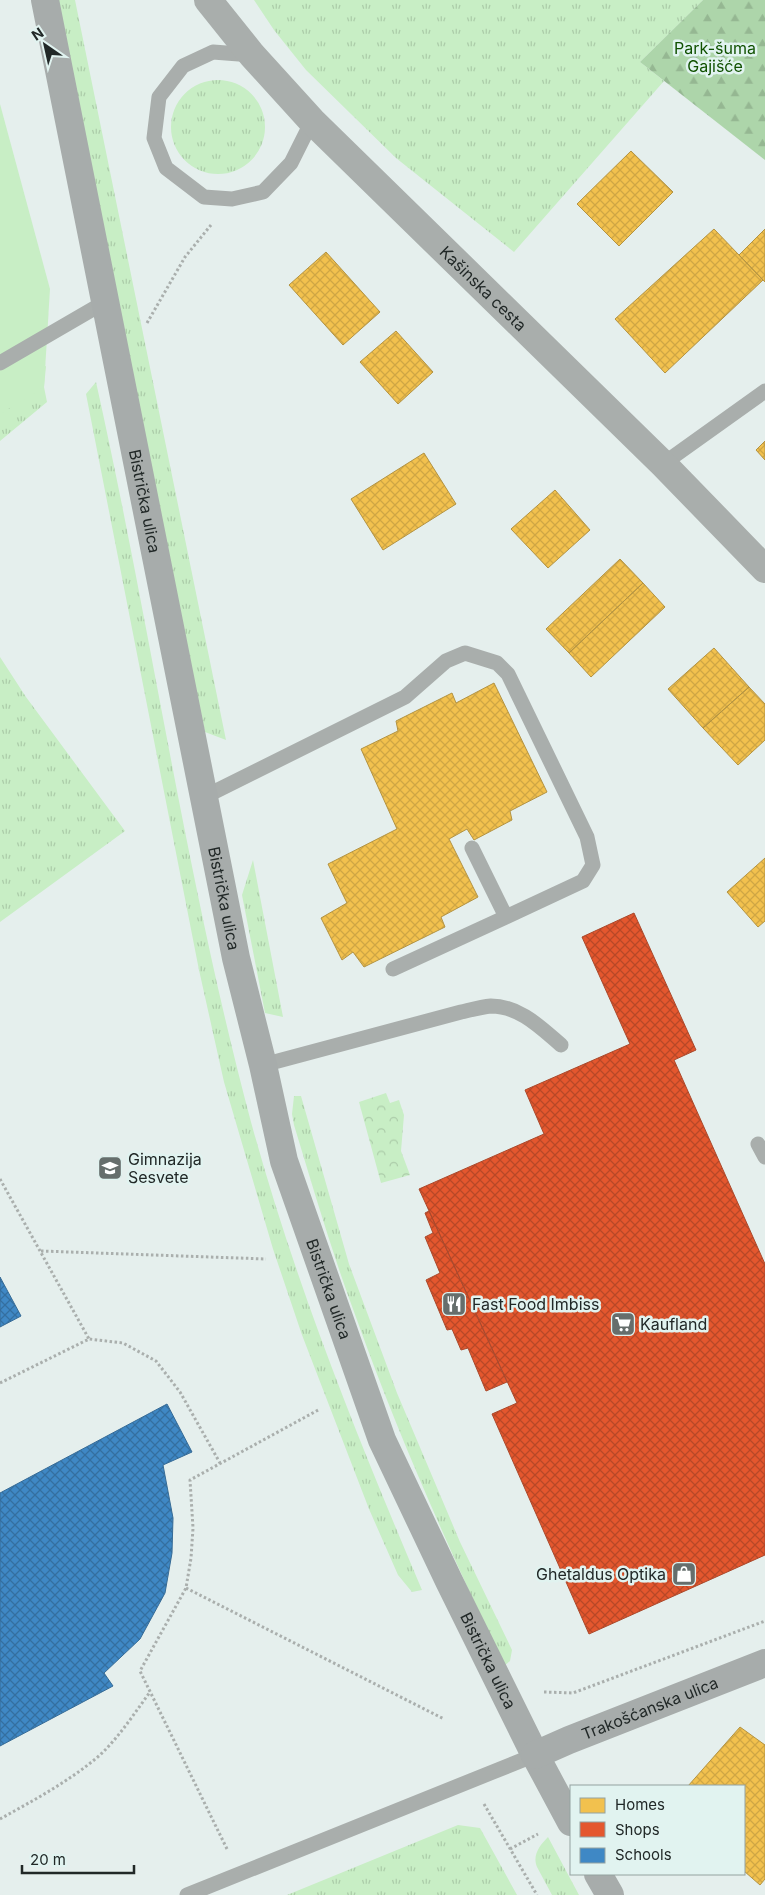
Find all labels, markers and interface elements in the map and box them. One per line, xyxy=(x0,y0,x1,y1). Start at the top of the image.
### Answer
north arrow xyxy=(20,20,70,70)
text: N xyxy=(28,24,47,44)
park label: Park-šuma Gajišće xyxy=(674,38,756,76)
street label: Kašinska cesta xyxy=(436,241,531,335)
street label: Bistrička ulica xyxy=(125,448,165,555)
street label: Bistrička ulica xyxy=(204,845,244,952)
place label: Gimnazija Sesvete xyxy=(128,1149,202,1187)
school or university icon: Gimnazija Sesvete xyxy=(97,1155,123,1181)
street label: Bistrička ulica xyxy=(302,1236,356,1342)
restaurant icon: Fast Food Imbiss xyxy=(441,1291,467,1317)
place label: Fast Food Imbiss xyxy=(472,1294,599,1314)
supermarket icon: Kaufland xyxy=(610,1311,636,1337)
place label: Kaufland xyxy=(640,1314,707,1334)
shop icon: Ghetaldus Optika xyxy=(671,1561,697,1587)
place label: Ghetaldus Optika xyxy=(536,1564,666,1584)
street label: Bistrička ulica xyxy=(456,1609,521,1712)
street label: Trakošćanska ulica xyxy=(579,1672,721,1744)
legend xyxy=(570,1785,745,1875)
text: Homes xyxy=(615,1795,665,1814)
text: Shops xyxy=(615,1820,660,1839)
scale bar xyxy=(22,1842,135,1874)
text: Schools xyxy=(615,1845,672,1864)
text: 20 m xyxy=(30,1850,66,1869)

